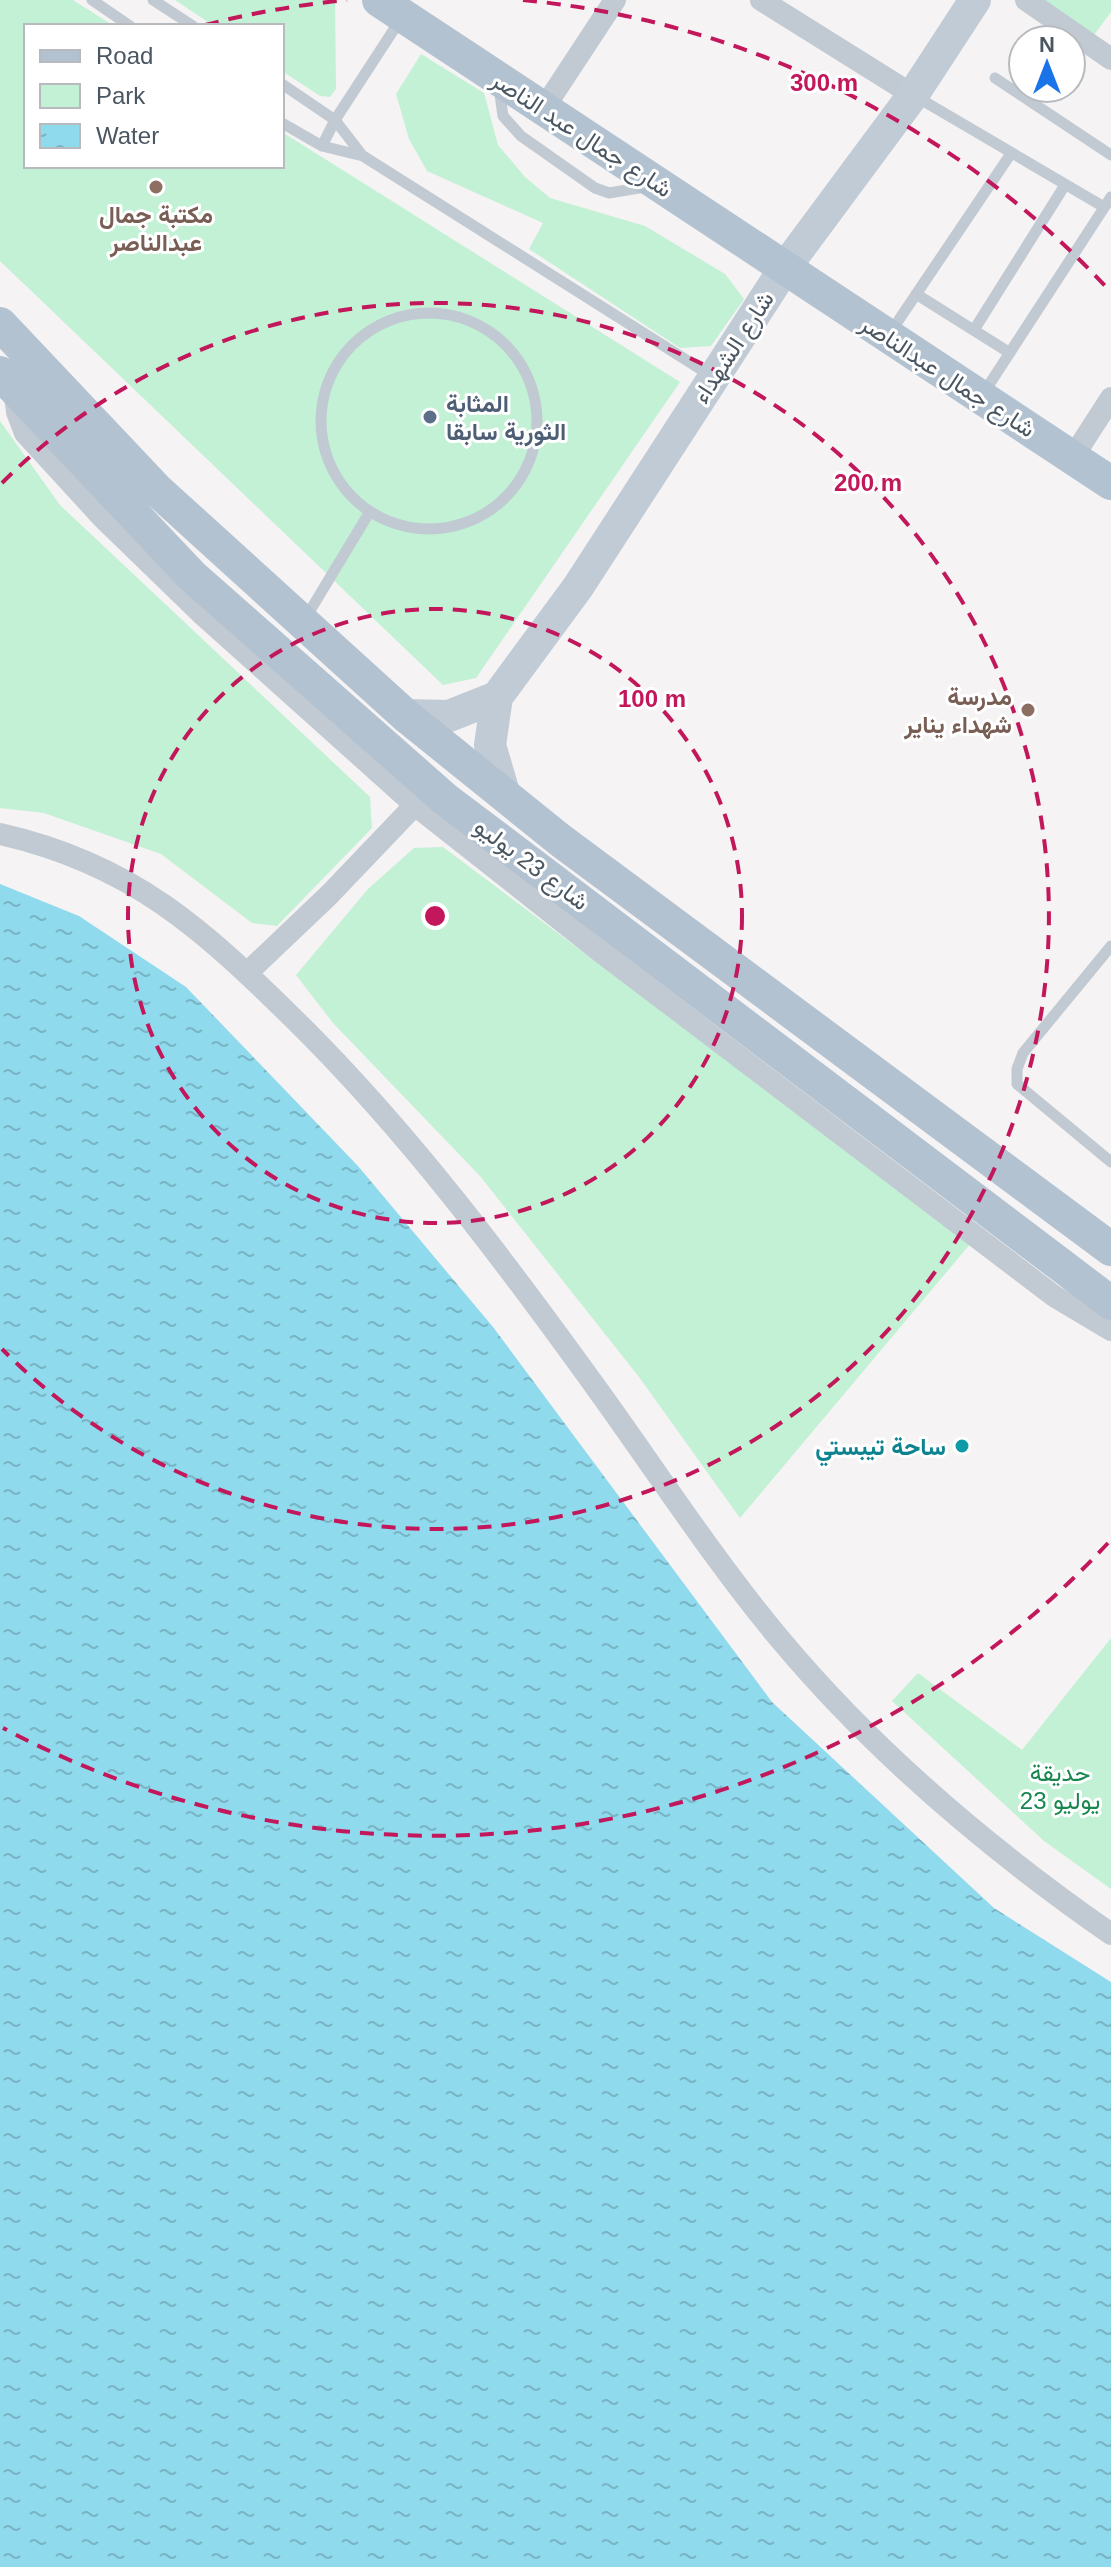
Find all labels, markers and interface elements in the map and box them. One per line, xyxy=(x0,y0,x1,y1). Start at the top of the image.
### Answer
legend xyxy=(24,24,284,168)
north arrow xyxy=(1007,24,1087,104)
text: N xyxy=(1039,32,1055,57)
text: Road xyxy=(96,42,153,69)
street label: شارع جمال عبد الناصر xyxy=(484,65,677,205)
text: 300 m xyxy=(790,69,858,96)
text: Park xyxy=(96,82,146,109)
text: Water xyxy=(96,122,159,149)
marker: مكتبة جمال عبدالناصر xyxy=(147,178,165,196)
place label: مكتبة جمال عبدالناصر xyxy=(99,201,213,258)
street label: شارع الشهداء xyxy=(687,286,782,410)
street label: شارع جمال عبدالناصر xyxy=(853,309,1040,445)
place label: المثابة الثورية سابقا xyxy=(446,390,566,447)
marker: المثابة الثورية سابقا xyxy=(421,408,439,426)
text: 200 m xyxy=(834,469,902,496)
place label: مدرسة شهداء يناير xyxy=(903,683,1012,740)
text: 100 m xyxy=(618,685,686,712)
marker: مدرسة شهداء يناير xyxy=(1019,701,1037,719)
street label: شارع 23 يوليو xyxy=(468,812,594,918)
centre of rings xyxy=(421,902,449,930)
place label: ساحة تيبستي xyxy=(815,1433,946,1467)
marker: ساحة تيبستي xyxy=(953,1437,971,1455)
park label: حديقة 23 يوليو xyxy=(1020,1759,1100,1816)

